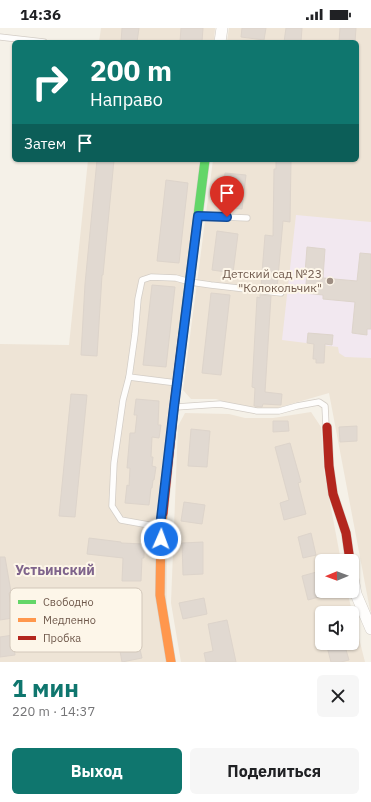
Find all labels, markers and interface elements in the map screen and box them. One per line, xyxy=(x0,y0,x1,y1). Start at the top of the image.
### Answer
text: 14:36 xyxy=(20,5,61,24)
text: 200 m xyxy=(90,52,172,89)
icon: right xyxy=(24,56,76,108)
text: Направо xyxy=(90,88,163,111)
icon: arrive xyxy=(74,132,96,154)
text: Затем xyxy=(24,134,66,153)
pin xyxy=(210,176,244,217)
icon: arrive xyxy=(216,182,238,204)
place label: Детский сад №23 "Колокольчик" xyxy=(222,266,322,295)
marker: Детский сад №23 "Колокольчик" xyxy=(325,276,335,286)
position arrow xyxy=(140,518,182,560)
north arrow xyxy=(315,554,359,598)
map controls xyxy=(315,554,359,650)
district label: Устьинский xyxy=(15,561,95,579)
legend xyxy=(10,588,142,652)
text: Свободно xyxy=(43,595,94,609)
button: sound xyxy=(315,606,359,650)
text: Медленно xyxy=(43,613,96,627)
text: Пробка xyxy=(43,631,81,645)
text: 1 мин xyxy=(12,672,79,704)
button: close xyxy=(317,675,359,717)
text: 220 m · 14:37 xyxy=(12,703,95,720)
button: Выход xyxy=(12,748,182,794)
button: Поделиться xyxy=(190,748,359,794)

